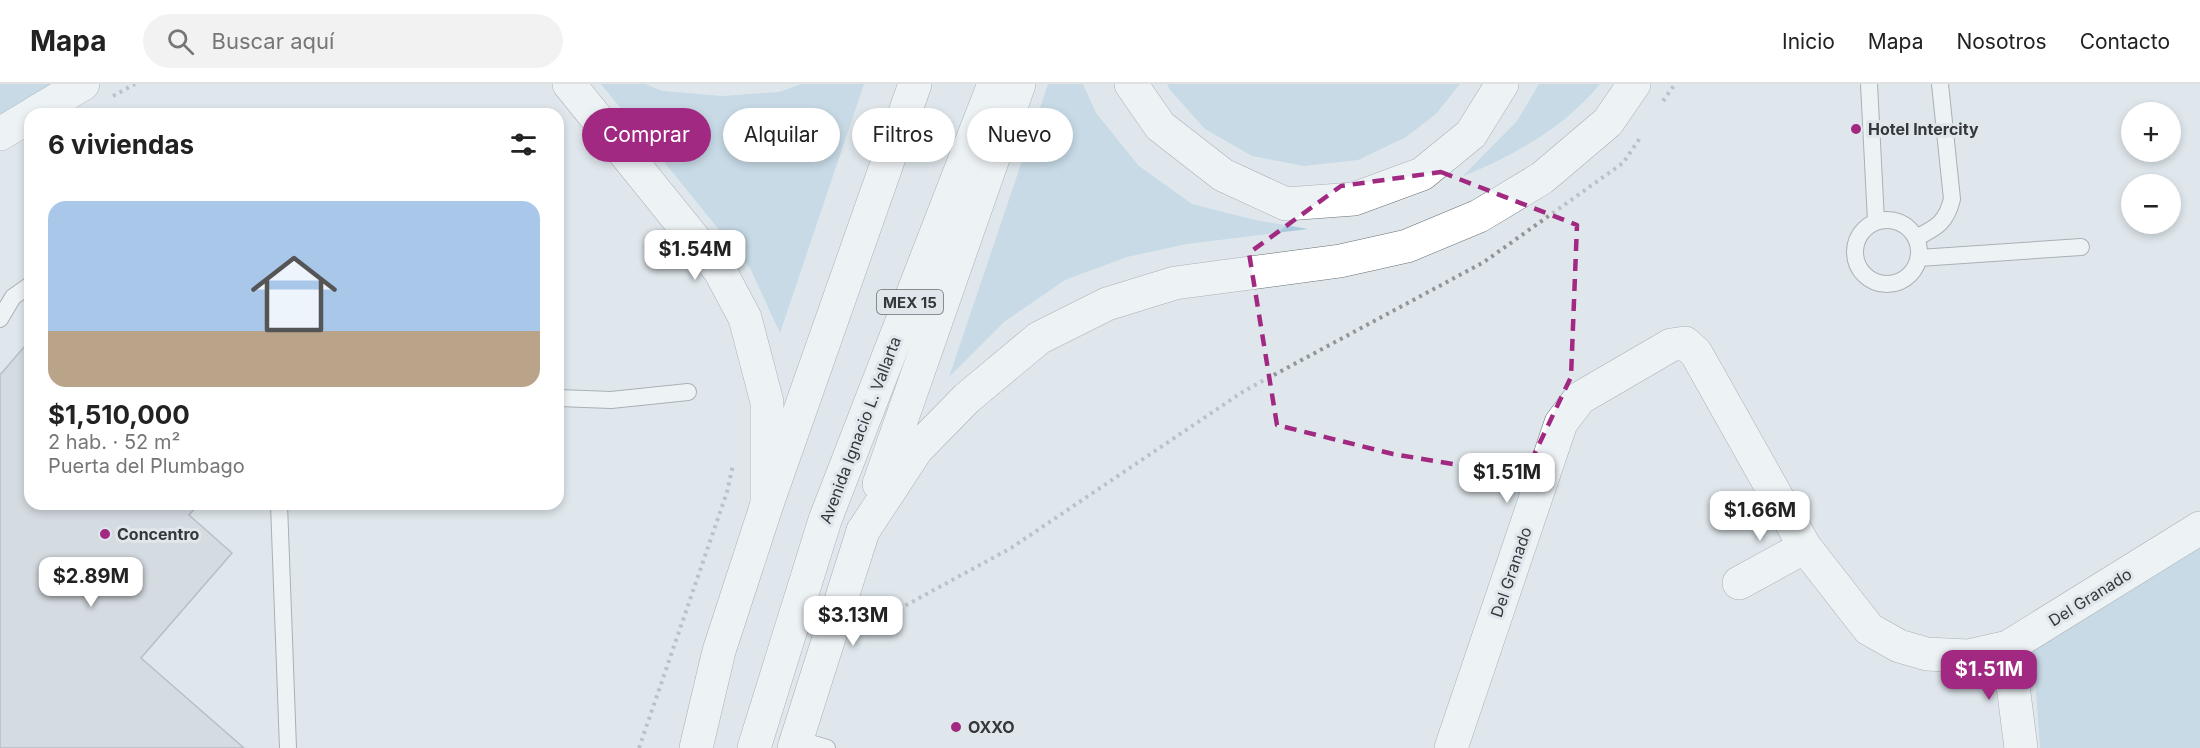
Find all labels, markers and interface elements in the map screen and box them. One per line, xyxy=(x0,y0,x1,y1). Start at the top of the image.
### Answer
search box xyxy=(143,14,563,68)
text: Mapa xyxy=(30,24,107,58)
icon: search xyxy=(164,25,197,58)
text: Buscar aquí xyxy=(212,28,334,54)
text: Inicio xyxy=(1782,29,1835,54)
text: Mapa xyxy=(1868,29,1923,54)
text: Nosotros xyxy=(1956,29,2047,54)
text: Contacto xyxy=(2080,29,2170,54)
map controls xyxy=(2121,102,2181,234)
button: + xyxy=(2121,102,2181,162)
chip: Comprar xyxy=(582,108,711,162)
chip: Alquilar xyxy=(723,108,840,162)
chip: Filtros xyxy=(852,108,955,162)
chip: Nuevo xyxy=(967,108,1073,162)
place label: Hotel Intercity xyxy=(1868,119,1979,139)
marker: Hotel Intercity xyxy=(1849,122,1863,136)
icon: filters xyxy=(507,128,540,161)
text: 6 viviendas xyxy=(48,129,194,160)
button: − xyxy=(2121,174,2181,234)
pin: $1.54M xyxy=(646,230,744,281)
text: $1.54M xyxy=(658,237,732,261)
icon: home xyxy=(240,240,348,348)
road number: MEX 15 xyxy=(877,290,943,314)
street label: Avenida Ignacio L. Vallarta xyxy=(815,334,905,526)
text: $1,510,000 xyxy=(48,399,190,430)
text: 2 hab. · 52 m² xyxy=(48,430,180,454)
pin: $1.51M xyxy=(1458,453,1556,504)
text: Puerta del Plumbago xyxy=(48,454,245,478)
text: $1.51M xyxy=(1473,460,1541,484)
pin: $1.66M xyxy=(1711,491,1809,542)
text: $1.66M xyxy=(1724,498,1796,522)
place label: Concentro xyxy=(117,524,200,544)
street label: Del Granado xyxy=(1486,524,1536,620)
marker: Concentro xyxy=(98,527,112,541)
pin: $2.89M xyxy=(42,557,140,608)
text: $2.89M xyxy=(53,564,129,588)
street label: Del Granado xyxy=(2045,564,2135,630)
pin: $3.13M xyxy=(804,596,902,647)
text: $3.13M xyxy=(818,603,888,627)
pin: $1.51M xyxy=(1940,650,2038,701)
text: $1.51M xyxy=(1955,657,2023,681)
place label: OXXO xyxy=(968,717,1015,737)
marker: OXXO xyxy=(949,720,963,734)

